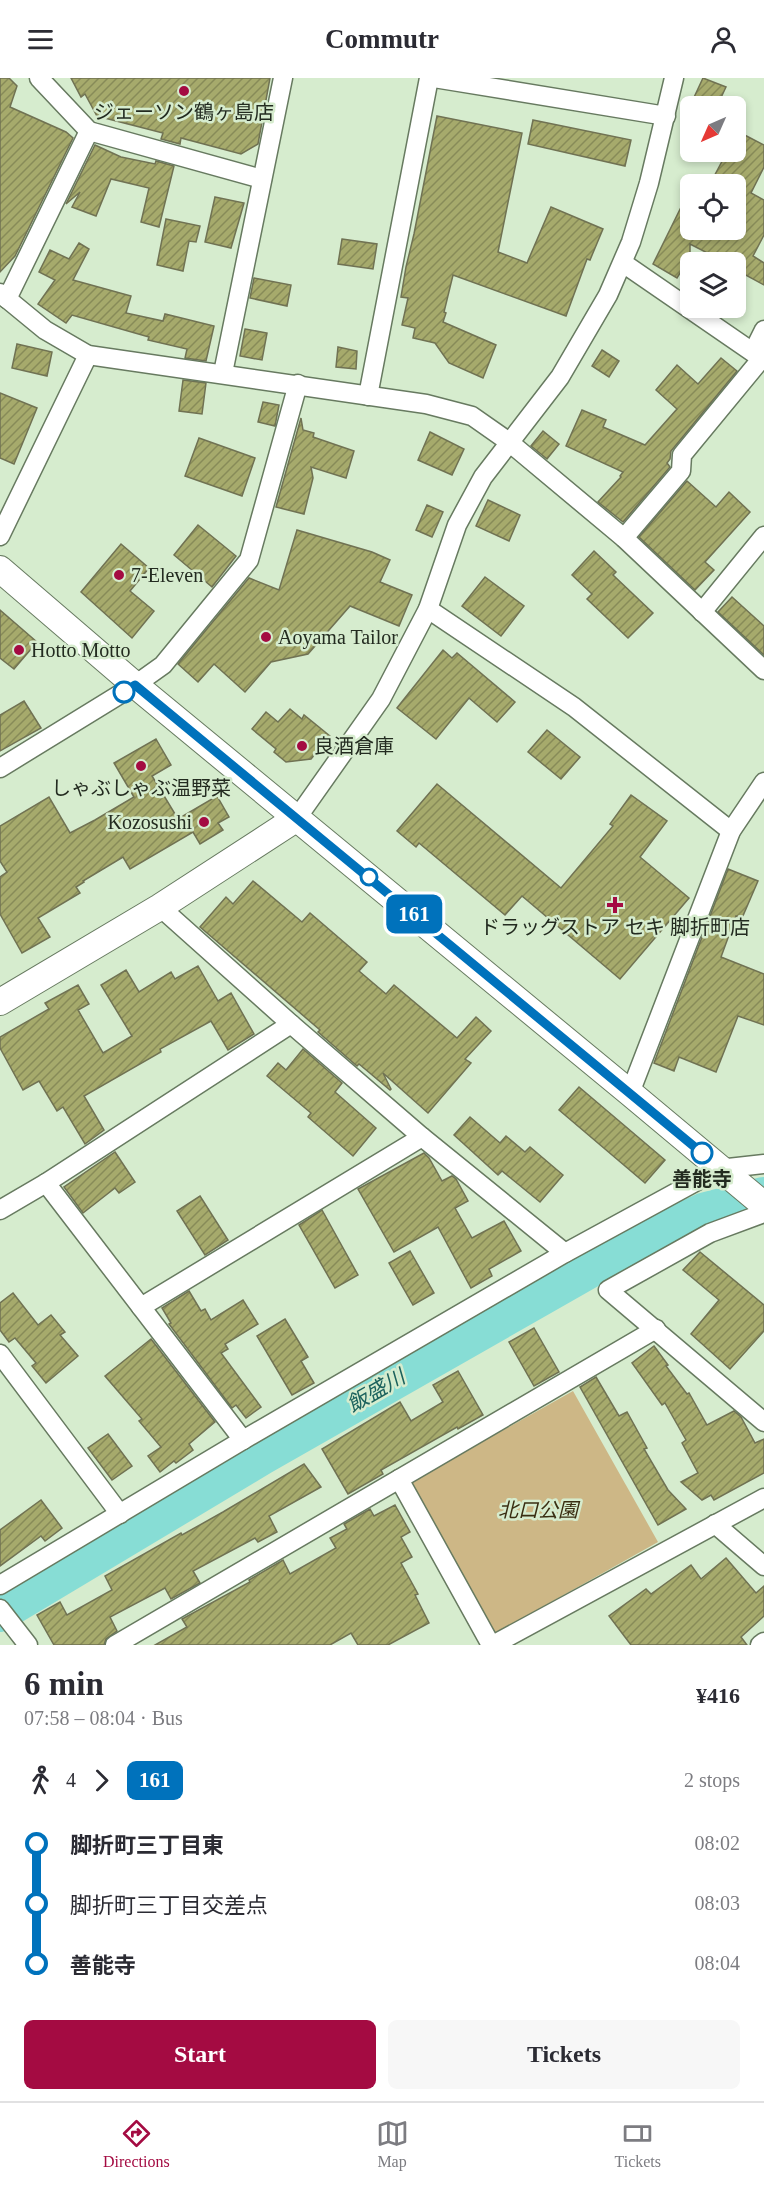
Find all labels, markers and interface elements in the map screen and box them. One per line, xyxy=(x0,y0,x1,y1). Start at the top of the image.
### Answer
icon: menu xyxy=(24,23,57,56)
icon: person xyxy=(707,23,740,56)
text: Commutr xyxy=(325,24,439,54)
marker: ジェーソン鶴ヶ島店 xyxy=(177,84,191,98)
north arrow xyxy=(680,96,746,162)
map controls xyxy=(680,96,746,318)
place label: ジェーソン鶴ヶ島店 xyxy=(94,101,274,123)
button: locate xyxy=(680,174,746,240)
button: layers xyxy=(680,252,746,318)
place label: 7-Eleven xyxy=(131,564,203,586)
marker: 7-Eleven xyxy=(112,568,126,582)
place label: Aoyama Tailor xyxy=(278,626,398,649)
marker: Aoyama Tailor xyxy=(259,630,273,644)
place label: Hotto Motto xyxy=(31,639,130,661)
marker: Hotto Motto xyxy=(12,643,26,657)
unlabelled marker xyxy=(113,681,135,703)
place label: 良酒倉庫 xyxy=(314,735,394,757)
marker: 良酒倉庫 xyxy=(295,739,309,753)
marker: しゃぶしゃぶ温野菜 xyxy=(134,759,148,773)
place label: しゃぶしゃぶ温野菜 xyxy=(51,777,231,799)
place label: Kozosushi xyxy=(108,811,192,833)
marker: Kozosushi xyxy=(197,815,211,829)
unlabelled marker xyxy=(360,868,378,886)
line badge: 161 xyxy=(380,894,448,934)
marker: ドラッグストア セキ 脚折町店 xyxy=(608,898,622,912)
text: 161 xyxy=(398,902,430,926)
place label: ドラッグストア セキ 脚折町店 xyxy=(480,916,750,938)
marker: 善能寺 xyxy=(691,1142,713,1164)
place label: 善能寺 xyxy=(672,1168,732,1190)
water label: 飯盛川 xyxy=(343,1364,411,1417)
park label: 北口公園 xyxy=(498,1499,581,1521)
text: 6 min xyxy=(24,1666,104,1702)
text: ¥416 xyxy=(696,1683,740,1708)
text: 07:58 – 08:04 · Bus xyxy=(24,1707,183,1729)
icon: walk xyxy=(24,1764,57,1797)
icon: forward xyxy=(85,1764,118,1797)
text: 161 xyxy=(139,1768,171,1792)
text: 4 xyxy=(66,1769,76,1791)
text: 2 stops xyxy=(684,1769,740,1791)
text: 08:02 xyxy=(694,1832,740,1854)
text: 脚折町三丁目東 xyxy=(70,1833,224,1858)
text: 08:03 xyxy=(694,1892,740,1914)
text: 脚折町三丁目交差点 xyxy=(70,1893,268,1918)
text: 08:04 xyxy=(694,1952,740,1974)
text: 善能寺 xyxy=(70,1953,136,1978)
button: Start xyxy=(24,2020,376,2089)
button: Tickets xyxy=(388,2020,740,2089)
tab: Directions xyxy=(103,2117,170,2171)
tab: Map xyxy=(376,2117,409,2171)
tab: Tickets xyxy=(615,2117,661,2171)

